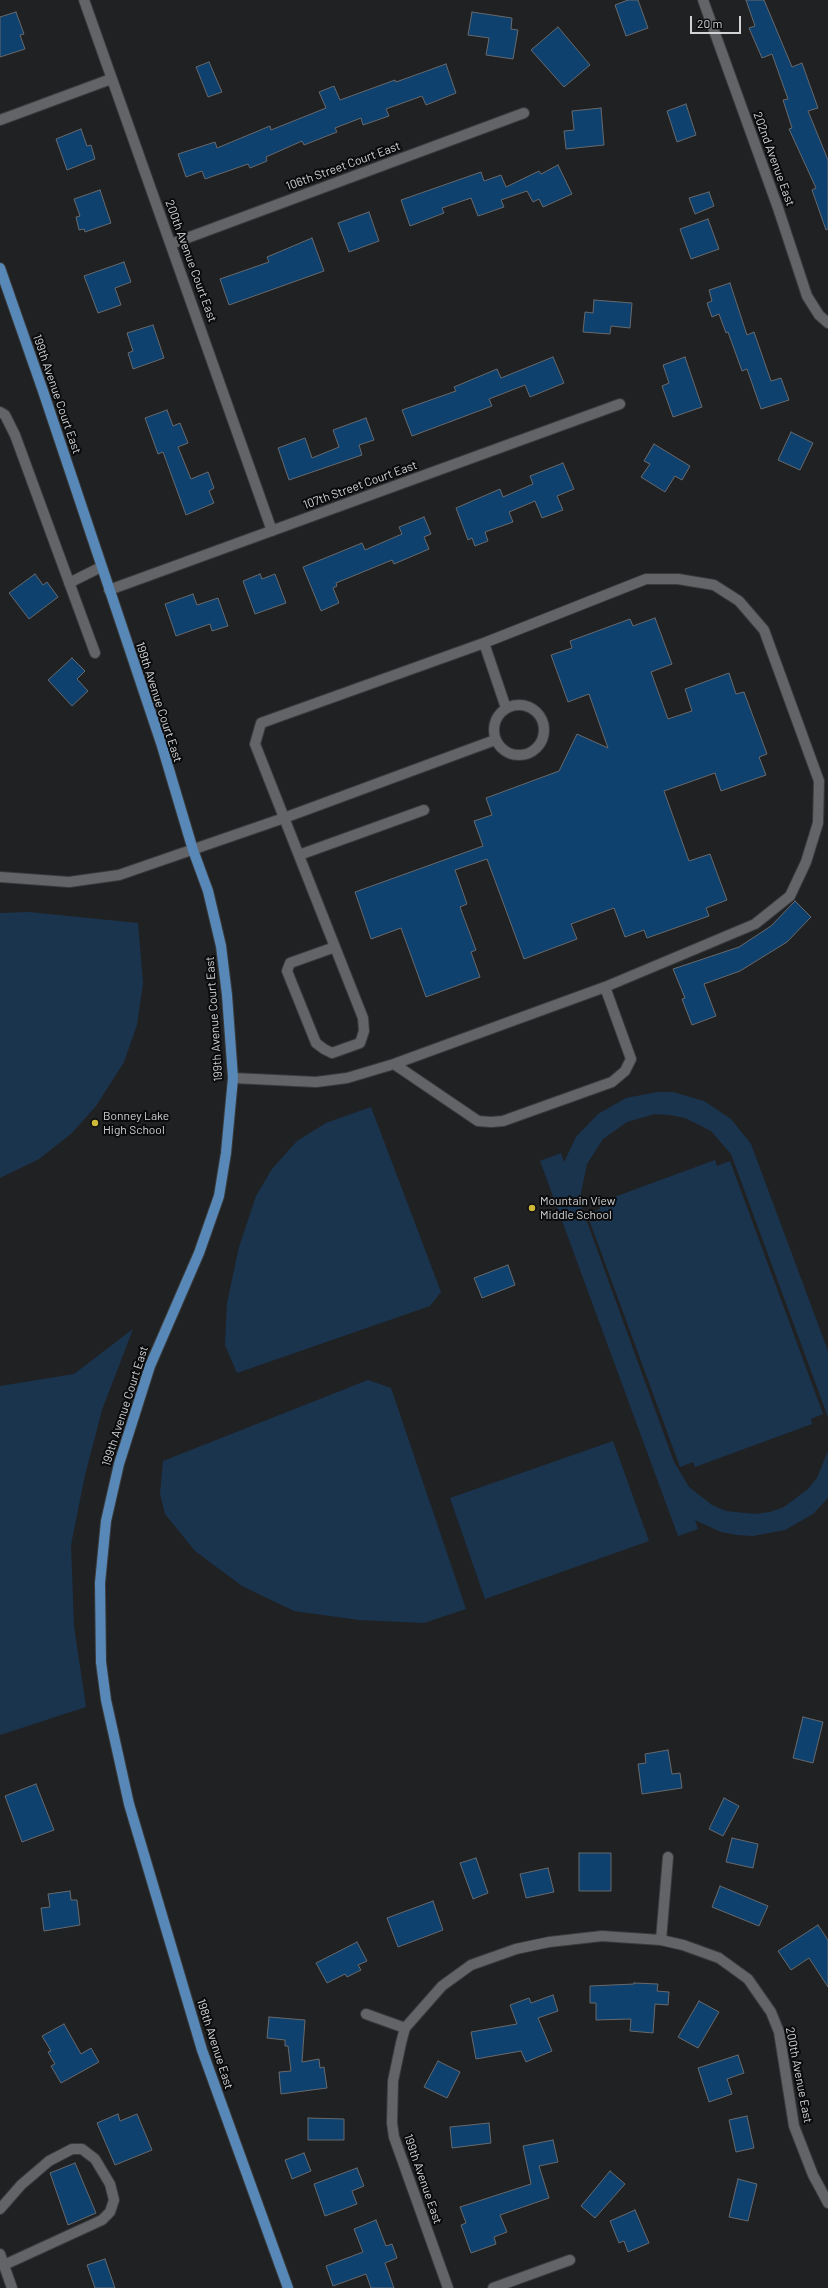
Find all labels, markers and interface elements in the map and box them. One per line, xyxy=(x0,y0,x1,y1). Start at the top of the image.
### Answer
scale bar xyxy=(692,8,743,34)
text: 20 m xyxy=(697,16,723,30)
street label: 202nd Avenue East xyxy=(750,110,798,208)
street label: 106th Street Court East xyxy=(284,139,402,193)
street label: 200th Avenue Court East xyxy=(162,198,220,324)
street label: 199th Avenue Court East xyxy=(30,332,84,456)
street label: 107th Street Court East xyxy=(301,458,419,512)
street label: 199th Avenue Court East xyxy=(133,640,185,764)
street label: 199th Avenue Court East xyxy=(202,956,226,1082)
place label: Bonney Lake High School xyxy=(103,1109,169,1137)
marker: Bonney Lake High School xyxy=(90,1118,100,1128)
place label: Mountain View Middle School xyxy=(540,1194,615,1222)
marker: Mountain View Middle School xyxy=(527,1203,537,1213)
street label: 199th Avenue Court East xyxy=(99,1344,151,1468)
street label: 198th Avenue East xyxy=(194,1997,236,2091)
street label: 200th Avenue East xyxy=(783,2026,815,2124)
street label: 199th Avenue East xyxy=(401,2132,445,2226)

